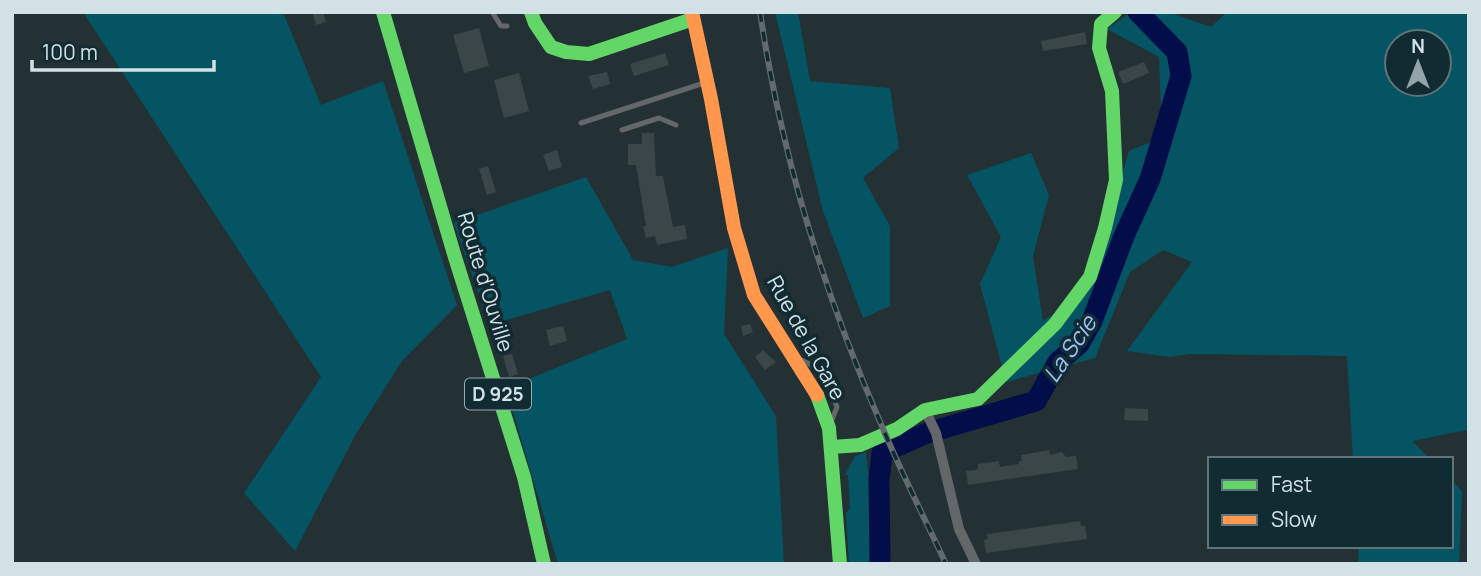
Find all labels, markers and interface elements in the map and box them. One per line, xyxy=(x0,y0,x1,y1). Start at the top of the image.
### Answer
scale bar xyxy=(32,28,214,72)
north arrow xyxy=(1383,28,1453,98)
text: N xyxy=(1411,33,1425,59)
text: 100 m xyxy=(42,38,98,66)
street label: Route d'Ouville xyxy=(451,208,521,355)
street label: Rue de la Gare xyxy=(761,270,853,405)
water label: La Scie xyxy=(1035,307,1104,388)
road number: D 925 xyxy=(465,378,531,410)
legend xyxy=(1208,457,1453,548)
text: Fast xyxy=(1271,470,1312,498)
text: Slow xyxy=(1271,505,1317,533)

